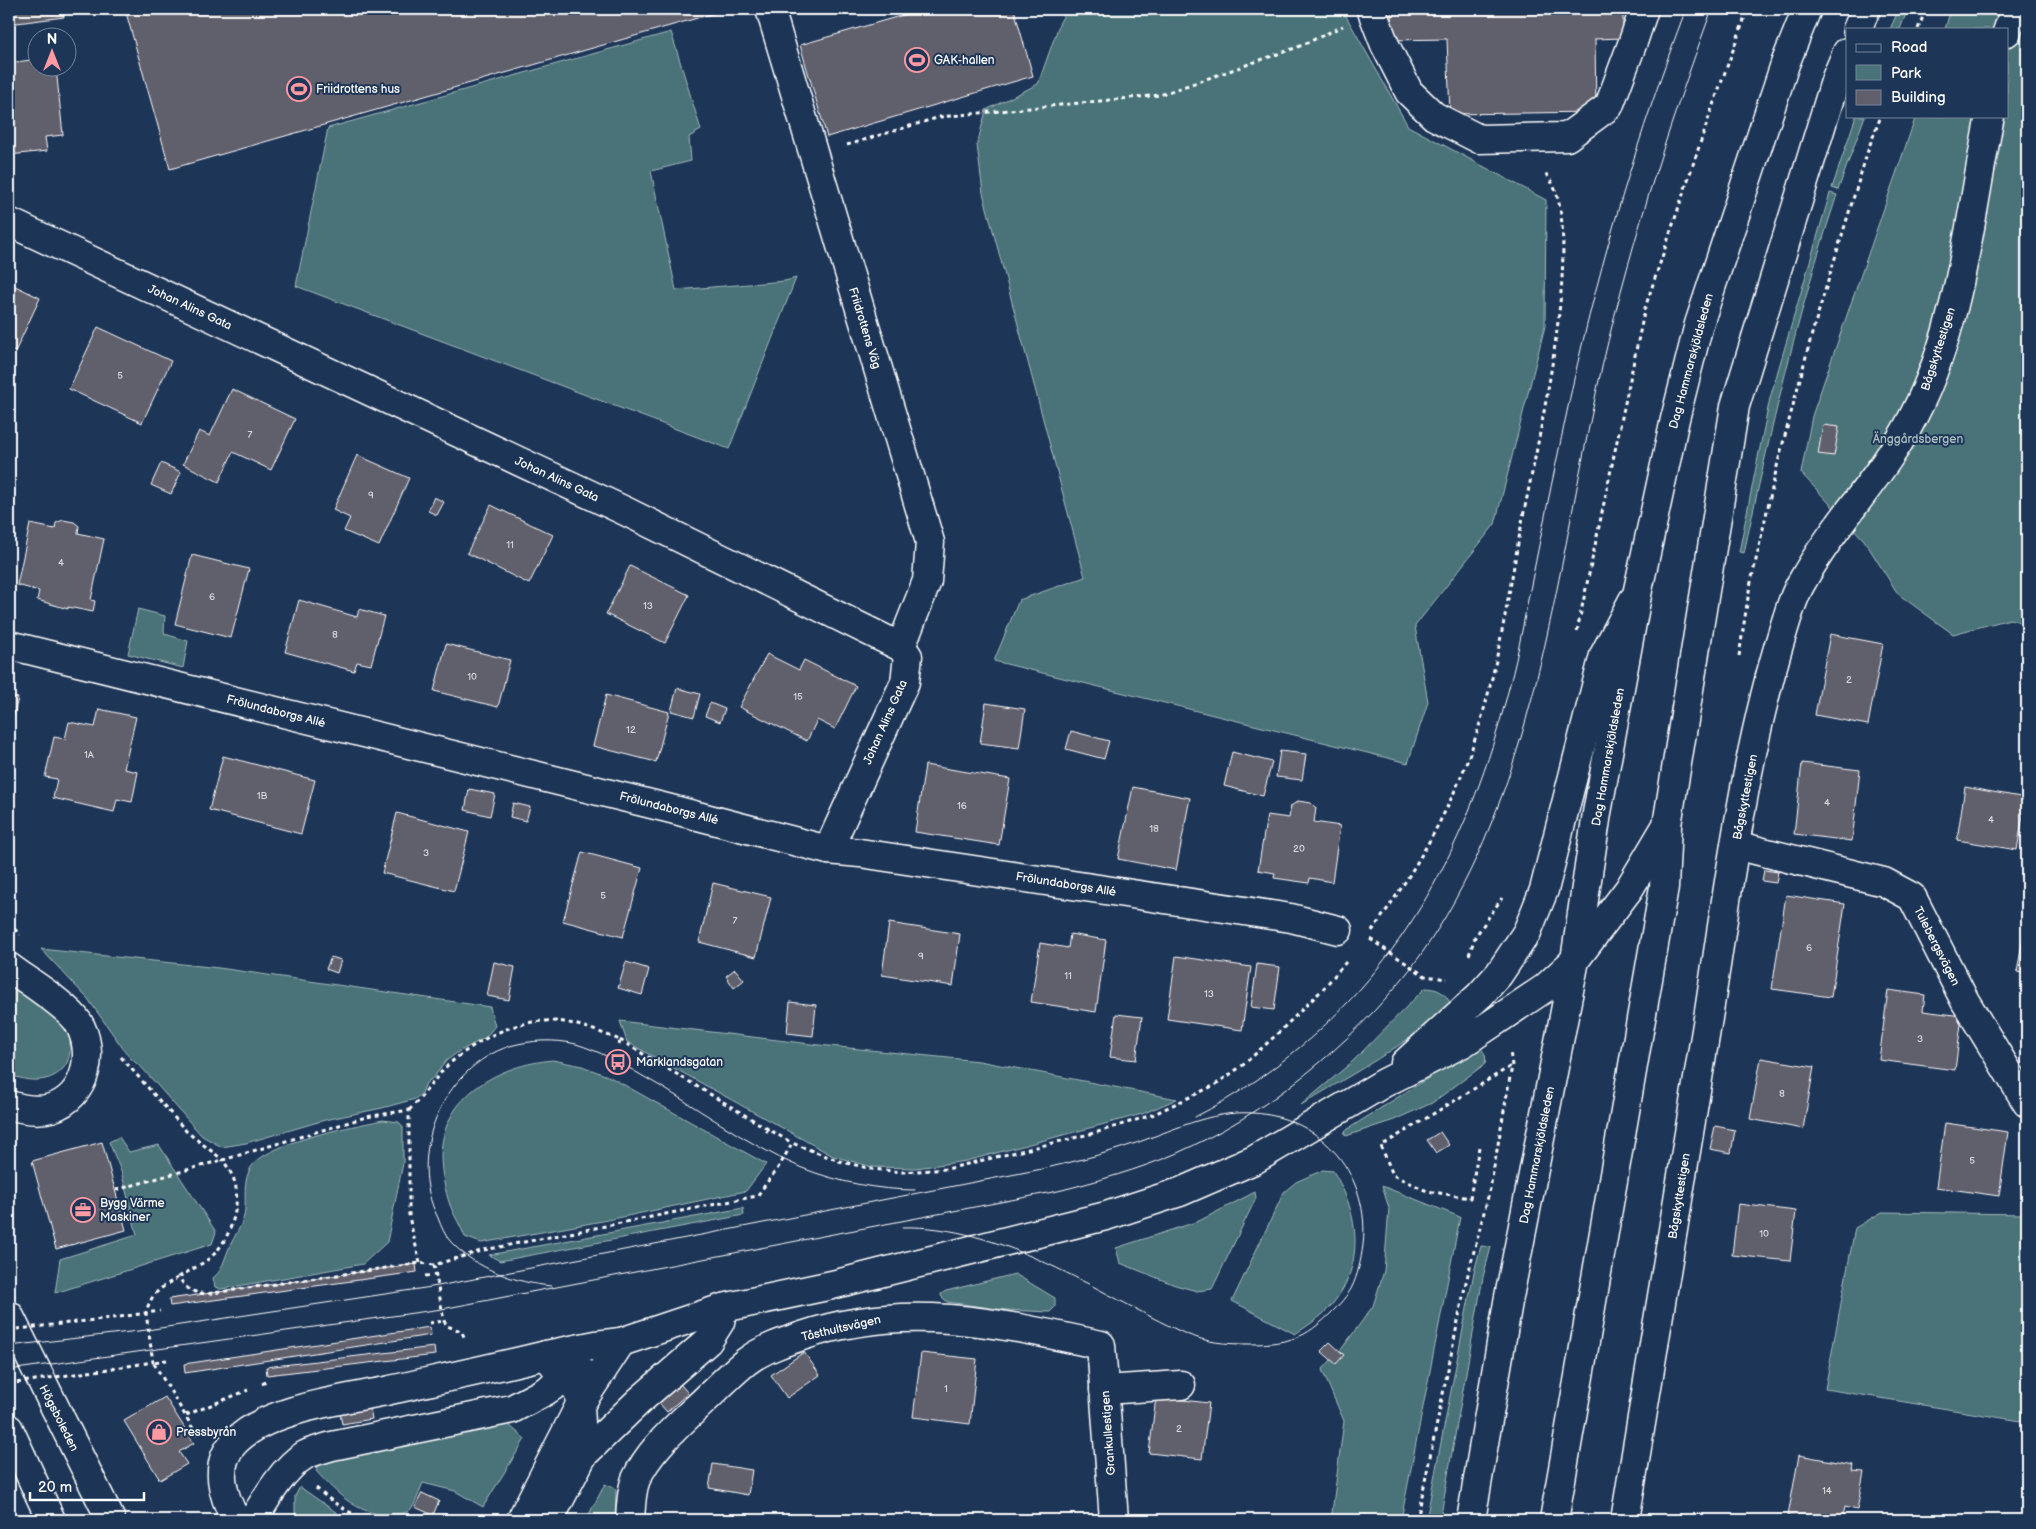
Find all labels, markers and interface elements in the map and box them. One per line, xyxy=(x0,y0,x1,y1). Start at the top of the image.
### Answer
north arrow xyxy=(28,28,78,78)
legend xyxy=(1846,28,2008,118)
text: N xyxy=(47,31,57,48)
text: Road xyxy=(1891,38,1927,57)
sports icon: GAK-hallen xyxy=(904,47,930,73)
place label: GAK-hallen xyxy=(934,53,995,68)
text: Park xyxy=(1891,64,1922,83)
sports icon: Friidrottens hus xyxy=(286,76,312,102)
place label: Friidrottens hus xyxy=(316,82,400,97)
text: Building xyxy=(1891,88,1946,107)
street label: Johan Alins Gata xyxy=(145,281,234,334)
street label: Friidrottens Väg xyxy=(845,285,884,371)
street label: Dag Hammarskjöldsleden xyxy=(1666,292,1717,431)
street label: Bågskyttestigen xyxy=(1918,305,1959,393)
house number: 5 xyxy=(117,370,123,382)
house number: 7 xyxy=(248,429,253,441)
park label: Änggårdsbergen xyxy=(1873,431,1963,447)
street label: Johan Alins Gata xyxy=(512,453,601,506)
house number: 9 xyxy=(368,489,374,501)
house number: 11 xyxy=(506,539,514,551)
house number: 4 xyxy=(58,557,64,569)
house number: 6 xyxy=(209,591,215,603)
house number: 13 xyxy=(643,600,653,612)
house number: 8 xyxy=(332,629,338,641)
house number: 10 xyxy=(467,671,477,683)
house number: 2 xyxy=(1846,674,1852,686)
street label: Johan Alins Gata xyxy=(860,677,911,767)
street label: Dag Hammarskjöldsleden xyxy=(1589,687,1628,827)
house number: 15 xyxy=(793,691,803,703)
street label: Frölundaborgs Allé xyxy=(225,692,327,731)
house number: 12 xyxy=(626,724,636,736)
house number: 1A xyxy=(84,749,95,761)
street label: Bågskyttestigen xyxy=(1730,753,1761,841)
street label: Frölundaborgs Allé xyxy=(618,789,720,828)
house number: 1B xyxy=(257,790,268,802)
house number: 4 xyxy=(1824,797,1830,809)
house number: 16 xyxy=(957,800,967,812)
house number: 4 xyxy=(1988,814,1994,826)
house number: 18 xyxy=(1149,823,1159,835)
house number: 20 xyxy=(1293,843,1305,855)
house number: 3 xyxy=(423,847,429,859)
street label: Frölundaborgs Allé xyxy=(1015,869,1117,900)
house number: 5 xyxy=(600,890,606,902)
street label: Tulebergsvägen xyxy=(1910,904,1963,988)
house number: 7 xyxy=(733,915,738,927)
house number: 6 xyxy=(1806,942,1812,954)
house number: 9 xyxy=(918,950,924,962)
house number: 11 xyxy=(1064,970,1072,982)
house number: 13 xyxy=(1204,988,1214,1000)
house number: 3 xyxy=(1917,1033,1923,1045)
bus stop icon: Marklandsgatan xyxy=(605,1049,631,1075)
place label: Marklandsgatan xyxy=(636,1055,723,1070)
street label: Dag Hammarskjöldsleden xyxy=(1517,1085,1558,1225)
house number: 8 xyxy=(1779,1088,1785,1100)
street label: Bågskyttestigen xyxy=(1665,1152,1694,1240)
house number: 5 xyxy=(1969,1155,1975,1167)
place label: Bygg Värme Maskiner xyxy=(100,1196,165,1225)
office icon: Bygg Värme Maskiner xyxy=(70,1197,96,1223)
house number: 10 xyxy=(1759,1228,1769,1240)
street label: Tåsthultsvägen xyxy=(800,1312,883,1345)
street label: Högsboleden xyxy=(35,1383,82,1454)
house number: 1 xyxy=(944,1383,948,1395)
street label: Grankullestigen xyxy=(1098,1390,1119,1476)
shop icon: Pressbyrån xyxy=(146,1419,172,1445)
house number: 2 xyxy=(1176,1423,1182,1435)
place label: Pressbyrån xyxy=(176,1425,237,1440)
scale bar xyxy=(30,1469,144,1501)
text: 20 m xyxy=(38,1478,72,1497)
house number: 14 xyxy=(1822,1485,1832,1497)

